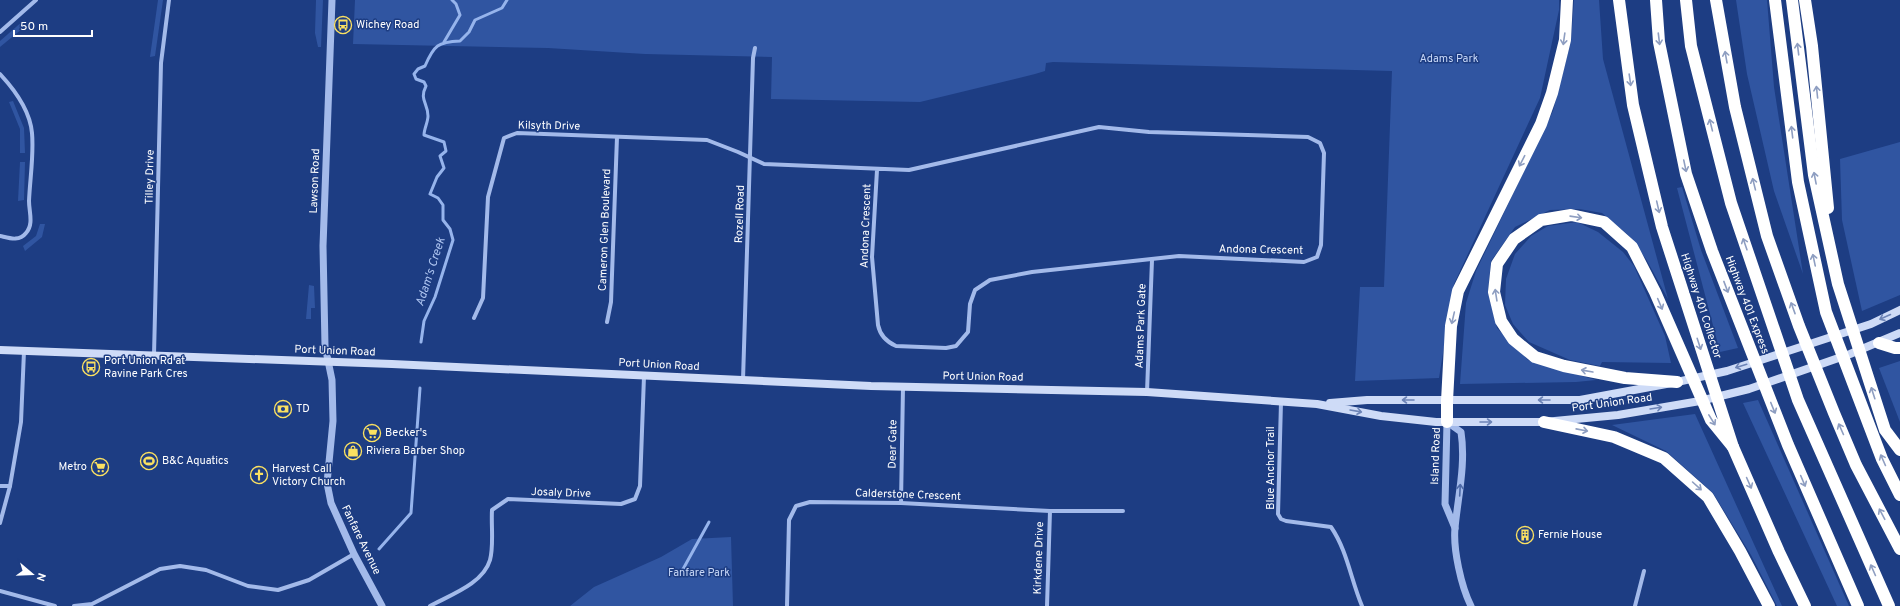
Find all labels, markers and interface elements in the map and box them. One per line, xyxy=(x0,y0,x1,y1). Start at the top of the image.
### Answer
scale bar xyxy=(14,12,92,38)
bus stop icon: Wichey Road xyxy=(333,15,353,35)
place label: Wichey Road xyxy=(356,18,419,32)
text: 50 m xyxy=(20,19,48,35)
one-way arrow xyxy=(1560,32,1568,45)
one-way arrow xyxy=(1655,32,1663,45)
one-way arrow xyxy=(1794,43,1802,56)
one-way arrow xyxy=(1722,51,1730,64)
park label: Adams Park xyxy=(1419,52,1479,66)
one-way arrow xyxy=(1626,73,1634,86)
one-way arrow xyxy=(1813,86,1820,99)
street label: Kilsyth Drive xyxy=(518,118,581,134)
one-way arrow xyxy=(1707,119,1714,132)
one-way arrow xyxy=(1788,126,1796,139)
street label: Lawson Road xyxy=(307,148,323,214)
street label: Tilley Drive xyxy=(143,149,157,205)
one-way arrow xyxy=(1518,155,1525,167)
one-way arrow xyxy=(1681,159,1689,172)
street label: Cameron Glen Boulevard xyxy=(596,169,614,291)
one-way arrow xyxy=(1810,172,1818,185)
one-way arrow xyxy=(1750,178,1757,191)
street label: Andona Crescent xyxy=(858,184,874,268)
street label: Rozell Road xyxy=(732,185,748,243)
one-way arrow xyxy=(1654,200,1662,213)
one-way arrow xyxy=(1569,213,1582,220)
water label: Adam's Creek xyxy=(412,235,450,308)
one-way arrow xyxy=(1741,238,1748,251)
street label: Andona Crescent xyxy=(1219,242,1303,258)
street label: Highway 401 Collector xyxy=(1677,251,1725,361)
one-way arrow xyxy=(1810,253,1818,266)
street label: Highway 401 Express xyxy=(1722,254,1772,356)
one-way arrow xyxy=(1723,281,1731,293)
street label: Adams Park Gate xyxy=(1133,283,1149,369)
one-way arrow xyxy=(1492,289,1500,302)
one-way arrow xyxy=(1656,297,1664,309)
one-way arrow xyxy=(1788,302,1796,314)
one-way arrow xyxy=(1448,311,1456,324)
one-way arrow xyxy=(1880,314,1892,321)
one-way arrow xyxy=(1696,337,1703,350)
street label: Port Union Road xyxy=(294,343,376,359)
place label: Port Union Rd at Ravine Park Cres xyxy=(104,354,188,381)
street label: Port Union Road xyxy=(618,356,700,374)
bus stop icon: Port Union Rd at Ravine Park Cres xyxy=(81,357,101,377)
one-way arrow xyxy=(1735,363,1748,370)
one-way arrow xyxy=(1581,367,1594,375)
street label: Port Union Road xyxy=(942,369,1024,385)
one-way arrow xyxy=(1869,386,1876,399)
street label: Port Union Road xyxy=(1571,390,1653,416)
one-way arrow xyxy=(1402,396,1415,404)
one-way arrow xyxy=(1538,396,1551,404)
bank icon: TD xyxy=(273,399,293,419)
place label: TD xyxy=(296,402,310,416)
one-way arrow xyxy=(1770,402,1778,414)
one-way arrow xyxy=(1649,404,1662,412)
one-way arrow xyxy=(1349,407,1362,415)
one-way arrow xyxy=(1709,414,1717,426)
one-way arrow xyxy=(1479,418,1492,426)
street label: Dear Gate xyxy=(886,419,900,469)
supermarket icon: Becker's xyxy=(362,423,382,443)
one-way arrow xyxy=(1836,423,1844,435)
place label: Becker's xyxy=(385,426,427,440)
street label: Blue Anchor Trail xyxy=(1264,426,1278,510)
street label: Island Road xyxy=(1428,427,1444,485)
one-way arrow xyxy=(1576,427,1589,435)
shop icon: Riviera Barber Shop xyxy=(343,441,363,461)
place label: Riviera Barber Shop xyxy=(366,444,465,458)
sports icon: B&C Aquatics xyxy=(139,451,159,471)
place label: B&C Aquatics xyxy=(162,454,229,468)
one-way arrow xyxy=(1879,455,1886,467)
supermarket icon: Metro xyxy=(90,457,110,477)
place label: Metro xyxy=(58,460,87,474)
place label: Harvest Call Victory Church xyxy=(272,462,346,489)
church icon: Harvest Call Victory Church xyxy=(249,465,269,485)
one-way arrow xyxy=(1800,475,1808,487)
one-way arrow xyxy=(1745,477,1753,489)
one-way arrow xyxy=(1691,482,1702,491)
one-way arrow xyxy=(1456,484,1464,497)
street label: Josaly Drive xyxy=(531,485,591,501)
street label: Calderstone Crescent xyxy=(855,486,961,504)
street label: Fanfare Avenue xyxy=(338,503,384,577)
one-way arrow xyxy=(1878,508,1885,520)
street label: Kirkdene Drive xyxy=(1031,521,1047,595)
building icon: Fernie House xyxy=(1515,525,1535,545)
place label: Fernie House xyxy=(1538,528,1602,542)
north arrow xyxy=(12,554,52,594)
one-way arrow xyxy=(1869,565,1877,577)
park label: Fanfare Park xyxy=(668,566,730,580)
text: N xyxy=(33,571,48,583)

